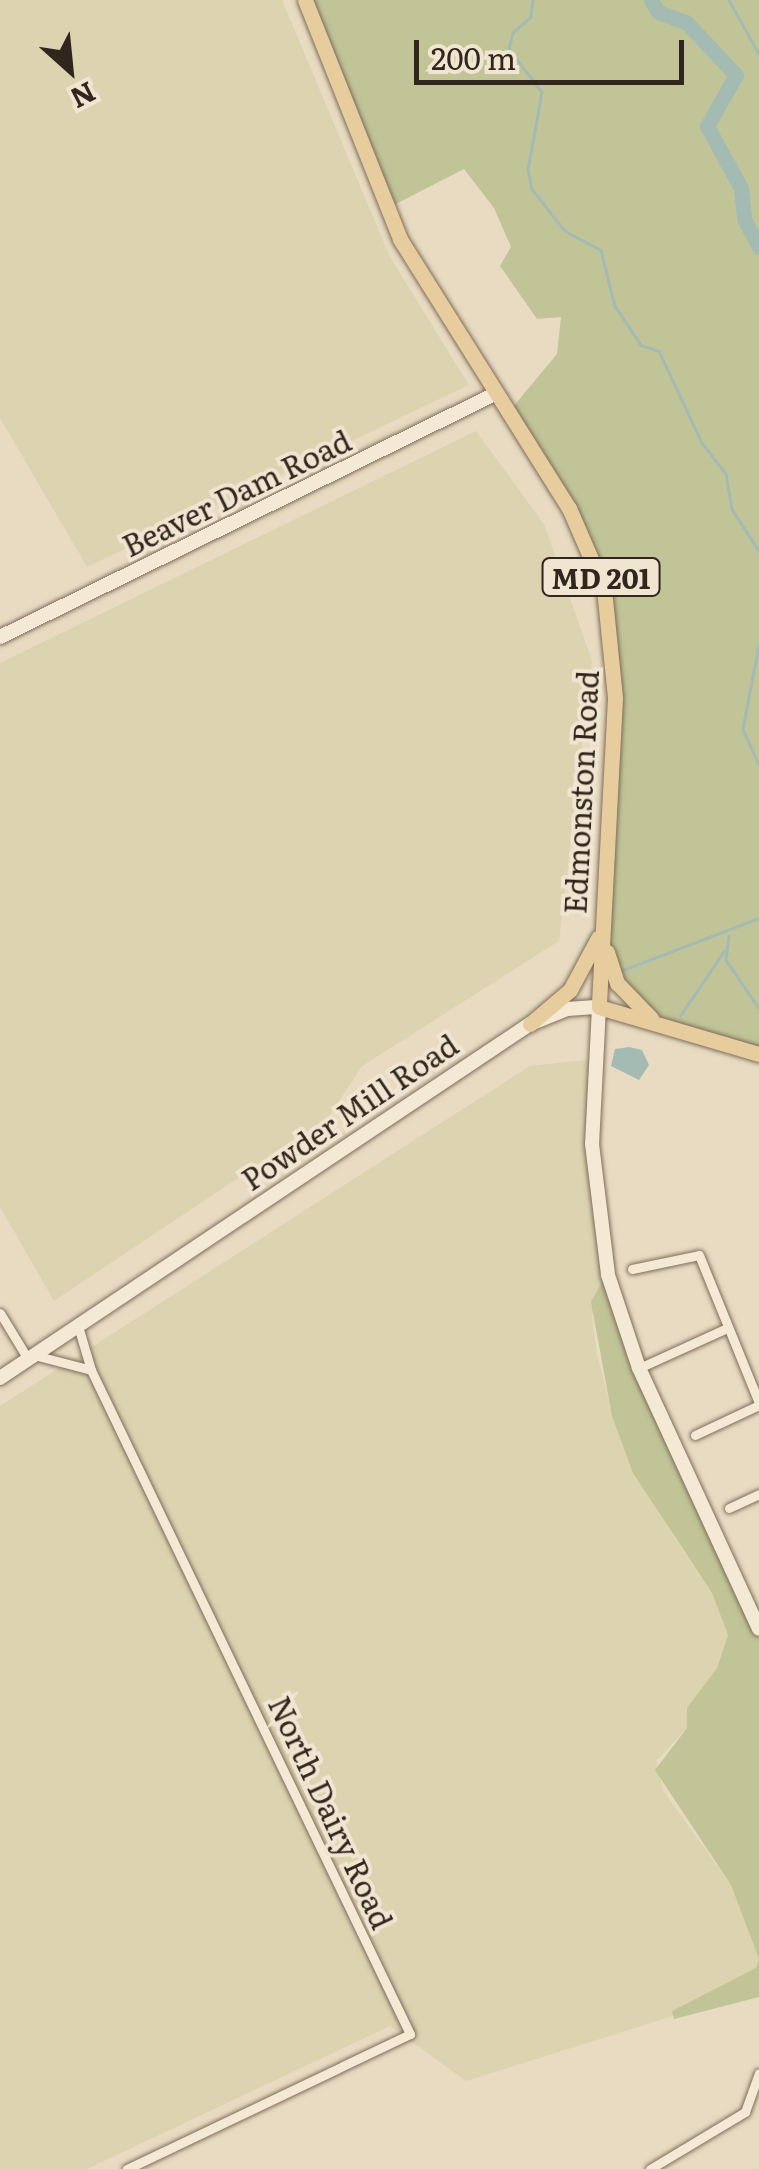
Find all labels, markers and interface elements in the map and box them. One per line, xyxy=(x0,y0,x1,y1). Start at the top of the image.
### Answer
north arrow xyxy=(20,20,120,120)
scale bar xyxy=(419,20,689,82)
text: 200 m xyxy=(431,35,516,79)
text: N xyxy=(64,73,104,121)
street label: Beaver Dam Road xyxy=(116,421,356,563)
road number: MD 201 xyxy=(541,554,661,600)
street label: Edmonston Road xyxy=(556,669,604,915)
street label: Powder Mill Road xyxy=(234,1025,464,1197)
street label: North Dairy Road xyxy=(262,1690,402,1934)

